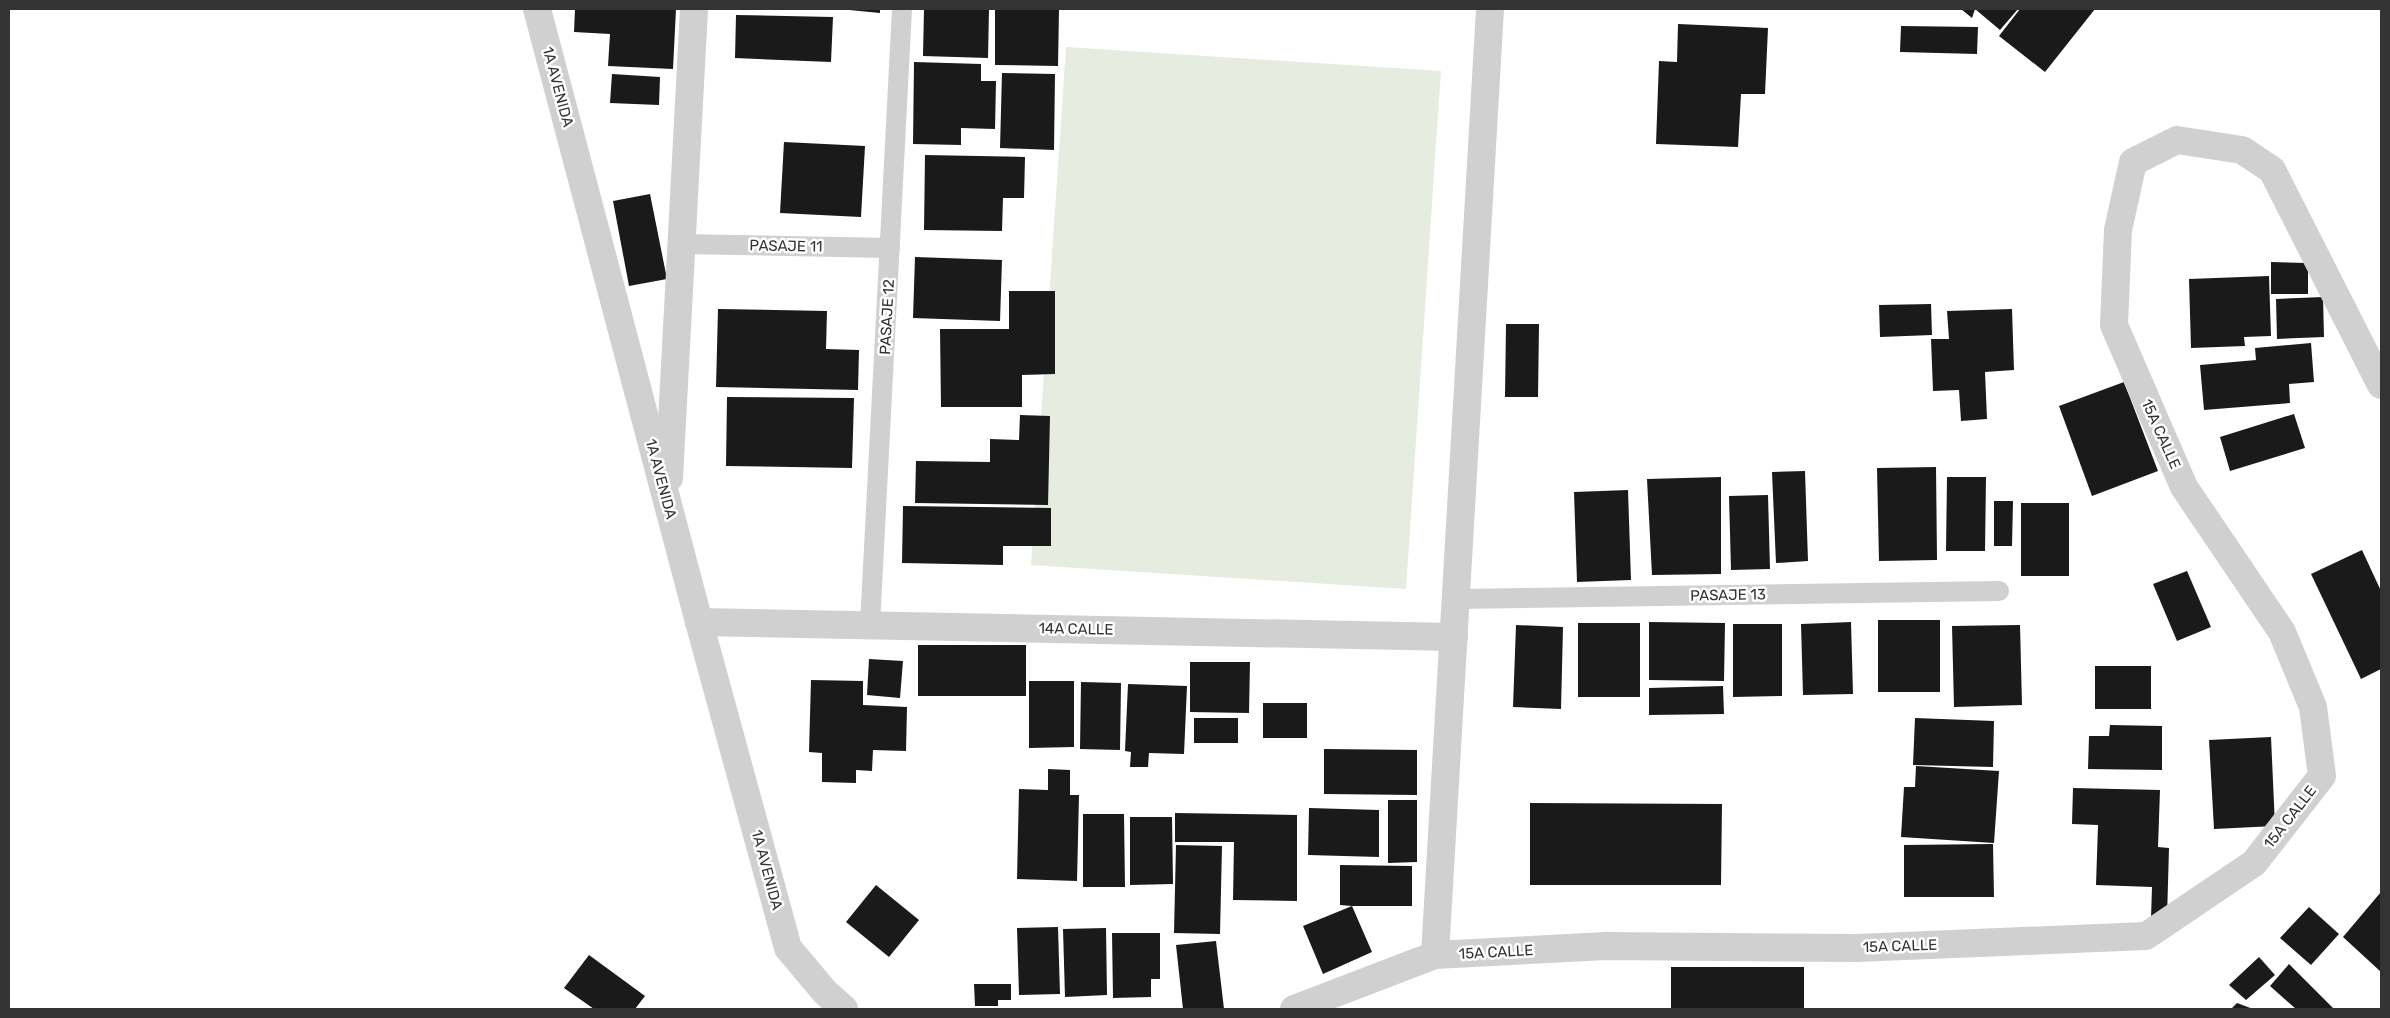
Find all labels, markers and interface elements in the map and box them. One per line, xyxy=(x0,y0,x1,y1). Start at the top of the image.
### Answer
street label: 1A AVENIDA xyxy=(539,45,577,129)
street label: PASAJE 11 xyxy=(749,236,823,256)
street label: PASAJE 12 xyxy=(876,279,898,355)
street label: 15A CALLE xyxy=(2138,396,2184,472)
street label: 1A AVENIDA xyxy=(642,437,680,521)
street label: PASAJE 13 xyxy=(1690,585,1766,605)
street label: 14A CALLE xyxy=(1038,619,1114,639)
street label: 15A CALLE xyxy=(2260,782,2320,852)
street label: 1A AVENIDA xyxy=(748,828,786,912)
street label: 15A CALLE xyxy=(1862,936,1938,956)
street label: 15A CALLE xyxy=(1458,941,1534,963)

